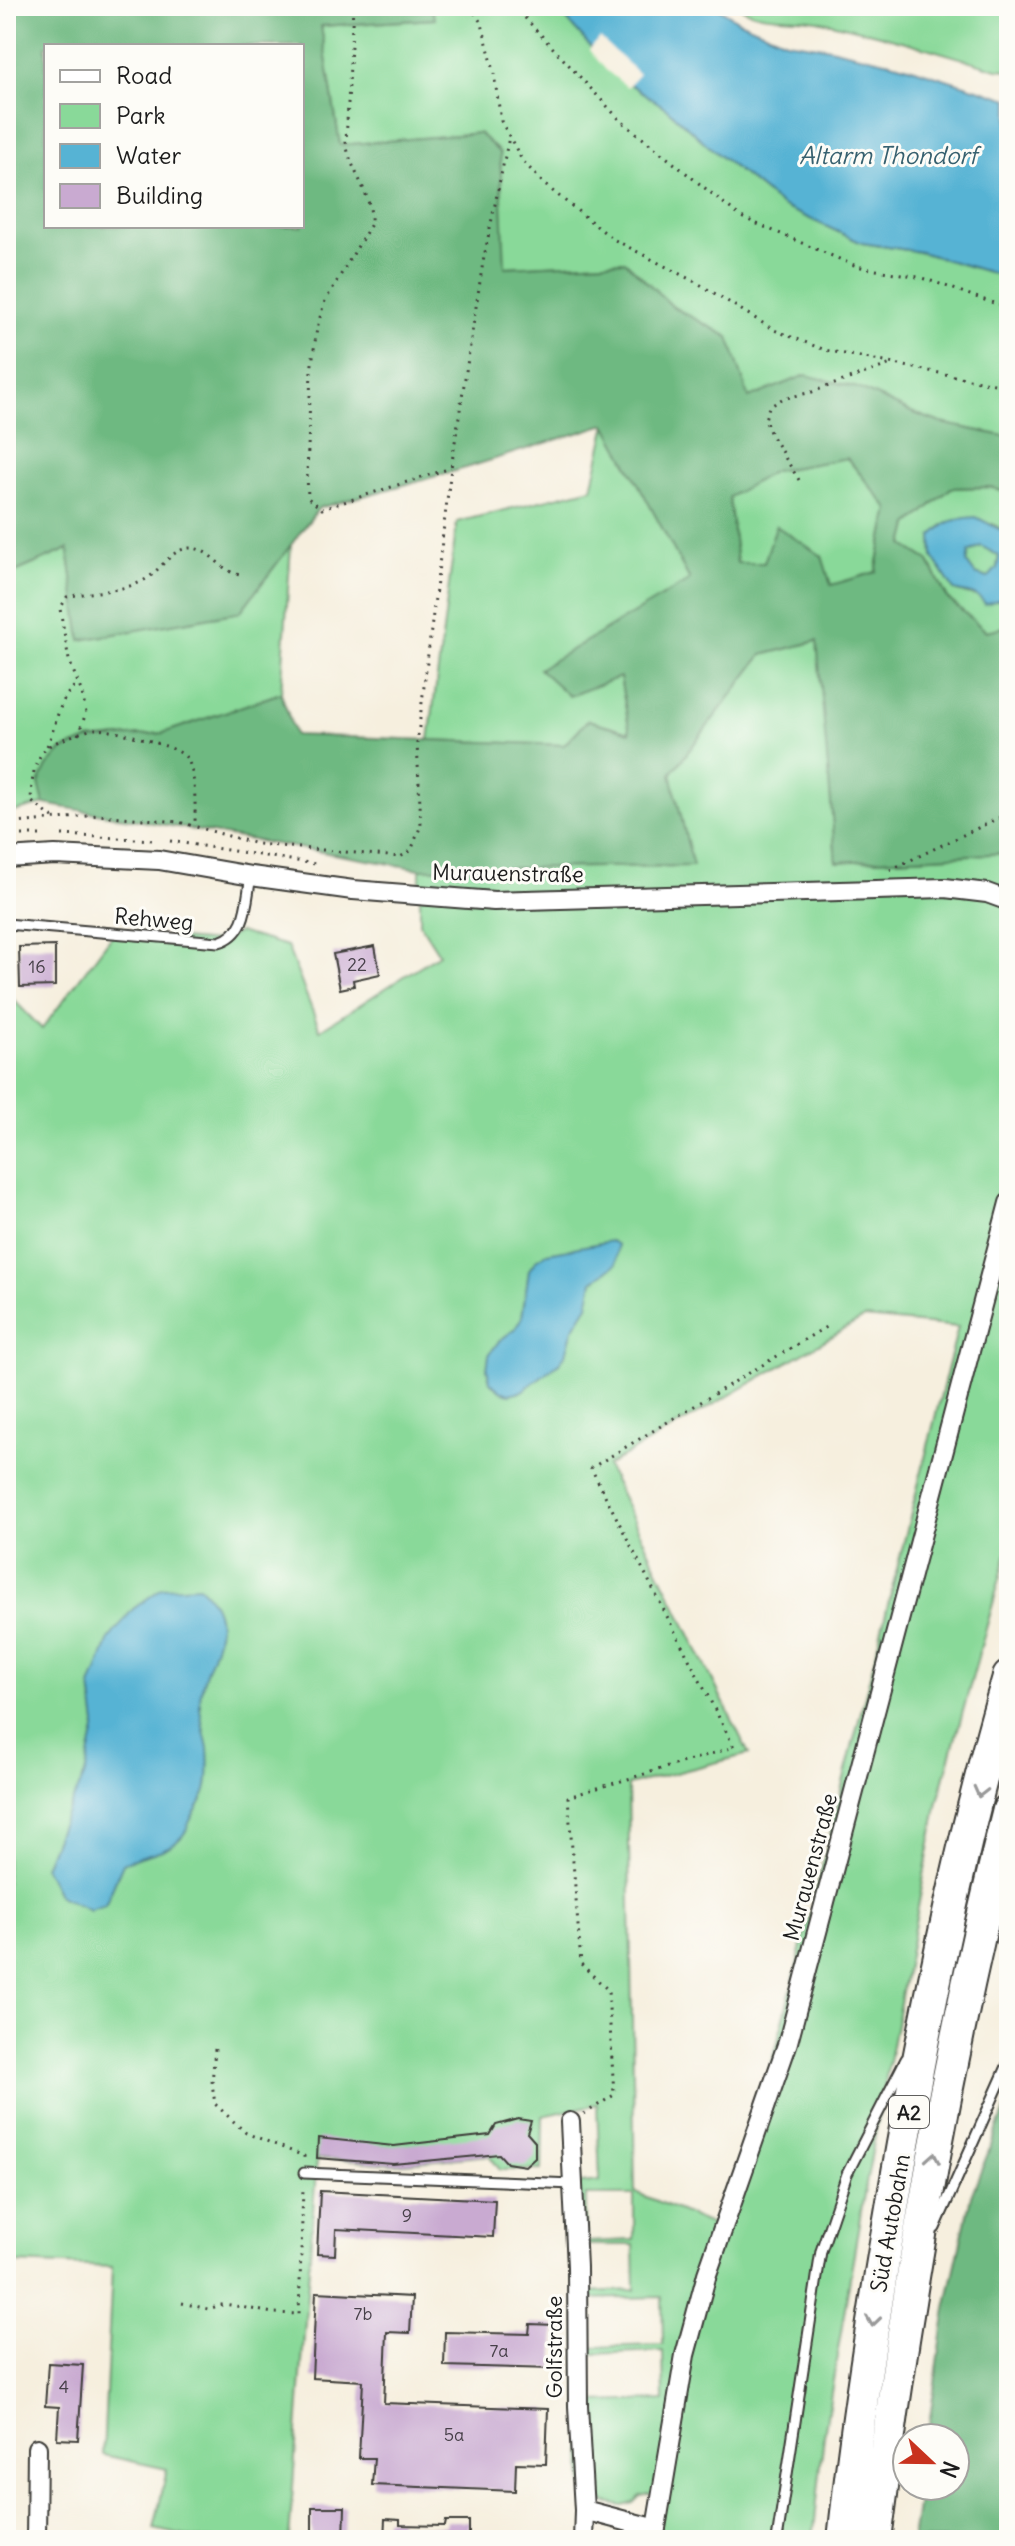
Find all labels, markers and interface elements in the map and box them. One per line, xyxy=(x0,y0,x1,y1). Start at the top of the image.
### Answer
legend xyxy=(44,44,304,228)
text: Road xyxy=(116,60,172,90)
text: Park xyxy=(116,100,166,130)
text: Water xyxy=(116,140,181,170)
water label: Altarm Thondorf xyxy=(799,140,982,170)
text: Building xyxy=(116,180,203,210)
street label: Murauenstraße xyxy=(432,858,584,888)
street label: Rehweg xyxy=(113,902,195,936)
house number: 22 xyxy=(347,953,367,976)
house number: 16 xyxy=(28,955,46,978)
one-way arrow xyxy=(972,1784,989,1798)
street label: Murauenstraße xyxy=(777,1790,843,1944)
road number: A2 xyxy=(889,2096,929,2128)
street label: Süd Autobahn xyxy=(864,2152,916,2294)
one-way arrow xyxy=(924,2152,941,2165)
house number: 9 xyxy=(402,2204,412,2227)
street label: Golfstraße xyxy=(540,2296,568,2398)
house number: 7b xyxy=(354,2302,372,2325)
one-way arrow xyxy=(865,2314,882,2328)
house number: 7a xyxy=(489,2339,509,2362)
house number: 4 xyxy=(59,2375,69,2398)
north arrow xyxy=(891,2422,971,2502)
house number: 5a xyxy=(444,2423,464,2446)
text: N xyxy=(934,2457,965,2482)

